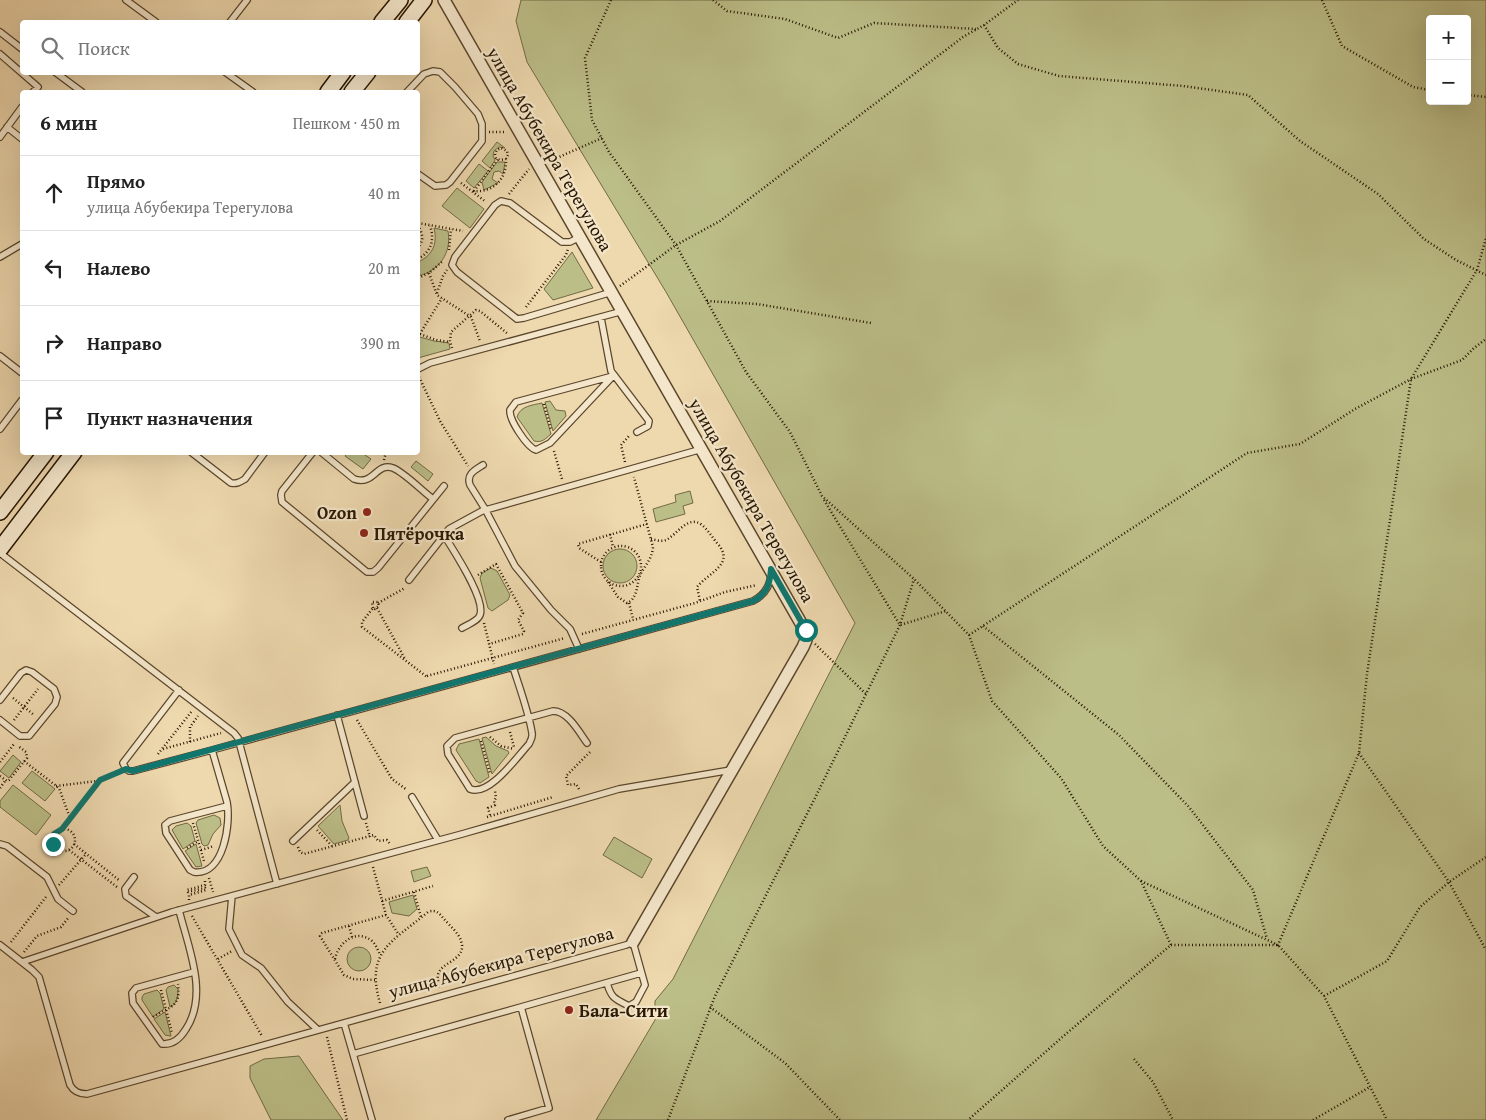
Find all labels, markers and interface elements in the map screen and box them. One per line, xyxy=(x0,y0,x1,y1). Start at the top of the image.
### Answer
map controls xyxy=(1426,15,1471,105)
button: + xyxy=(1426,15,1471,60)
search box xyxy=(20,20,420,75)
icon: search xyxy=(38,34,66,62)
text: Поиск xyxy=(78,34,130,62)
street label: улица Абубекира Терегулова xyxy=(480,41,620,256)
button: − xyxy=(1426,60,1471,105)
text: 6 мин xyxy=(40,107,97,138)
text: Пешком · 450 m xyxy=(293,111,400,135)
text: Прямо xyxy=(87,167,145,195)
icon: ahead xyxy=(40,179,68,207)
text: 40 m xyxy=(368,181,400,205)
text: улица Абубекира Терегулова xyxy=(87,195,293,219)
icon: left xyxy=(40,254,68,282)
text: Налево xyxy=(87,254,150,282)
text: 20 m xyxy=(368,256,400,280)
icon: right xyxy=(40,329,68,357)
text: Направо xyxy=(87,329,162,357)
text: 390 m xyxy=(360,331,400,355)
street label: улица Абубекира Терегулова xyxy=(682,392,822,607)
icon: arrive xyxy=(40,404,68,432)
text: Пункт назначения xyxy=(87,404,253,432)
place label: Ozon xyxy=(317,499,357,526)
marker: Ozon xyxy=(361,506,373,518)
place label: Пятёрочка xyxy=(374,520,465,547)
marker: Пятёрочка xyxy=(358,527,370,539)
route start xyxy=(795,619,818,642)
route end xyxy=(42,833,65,856)
street label: улица Абубекира Терегулова xyxy=(385,919,617,1005)
place label: Бала-Сити xyxy=(579,997,668,1024)
marker: Бала-Сити xyxy=(563,1004,575,1016)

